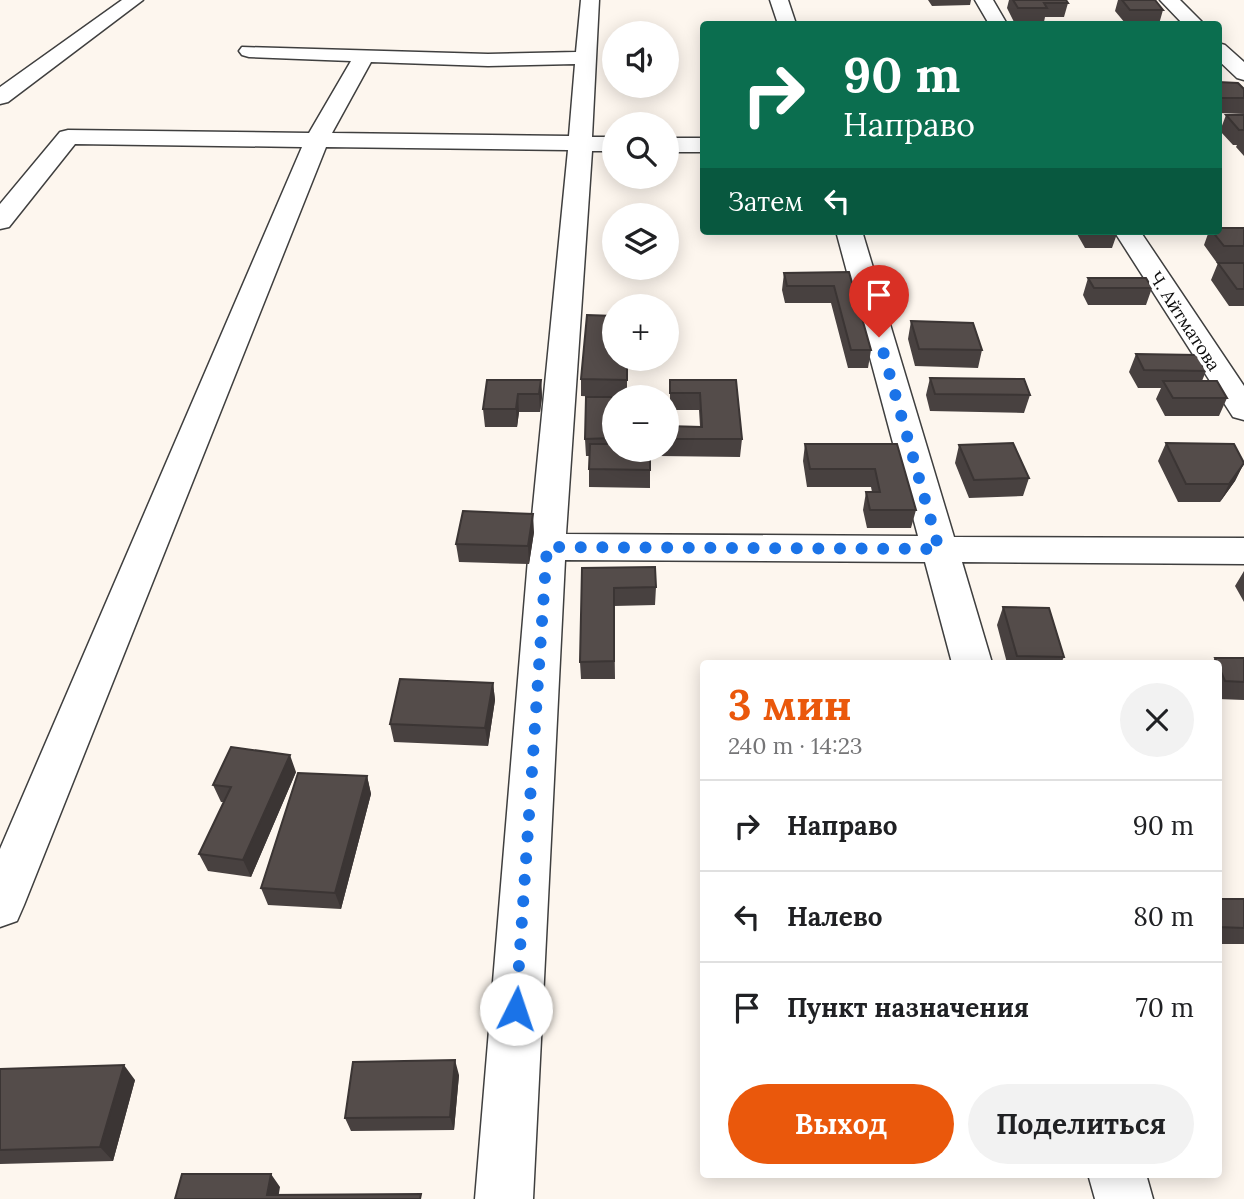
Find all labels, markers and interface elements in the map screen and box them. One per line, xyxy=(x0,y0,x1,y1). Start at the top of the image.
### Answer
map controls xyxy=(602,21,679,462)
button: sound xyxy=(602,21,679,98)
text: 90 m xyxy=(843,43,960,105)
icon: right xyxy=(728,49,819,140)
text: Направо xyxy=(843,104,975,145)
button: search xyxy=(602,112,679,189)
icon: left xyxy=(818,182,856,220)
text: Затем xyxy=(728,185,804,218)
button: layers xyxy=(602,203,679,280)
pin xyxy=(849,265,909,337)
street label: Ч. Айтматова xyxy=(1144,267,1226,375)
icon: arrive xyxy=(860,276,898,314)
button: + xyxy=(602,294,679,371)
button: − xyxy=(602,385,679,462)
text: 3 мин xyxy=(728,678,852,732)
button: close xyxy=(1120,683,1194,757)
text: 240 m · 14:23 xyxy=(728,731,862,760)
icon: right xyxy=(728,807,766,845)
text: Направо xyxy=(787,809,898,842)
text: 90 m xyxy=(1133,809,1194,842)
icon: left xyxy=(728,898,766,936)
text: Налево xyxy=(787,900,883,933)
text: 80 m xyxy=(1133,900,1194,933)
position arrow xyxy=(479,972,553,1046)
icon: arrive xyxy=(728,989,766,1027)
text: Пункт назначения xyxy=(787,991,1029,1024)
text: 70 m xyxy=(1136,991,1194,1024)
button: Выход xyxy=(728,1084,954,1164)
button: Поделиться xyxy=(968,1084,1194,1164)

